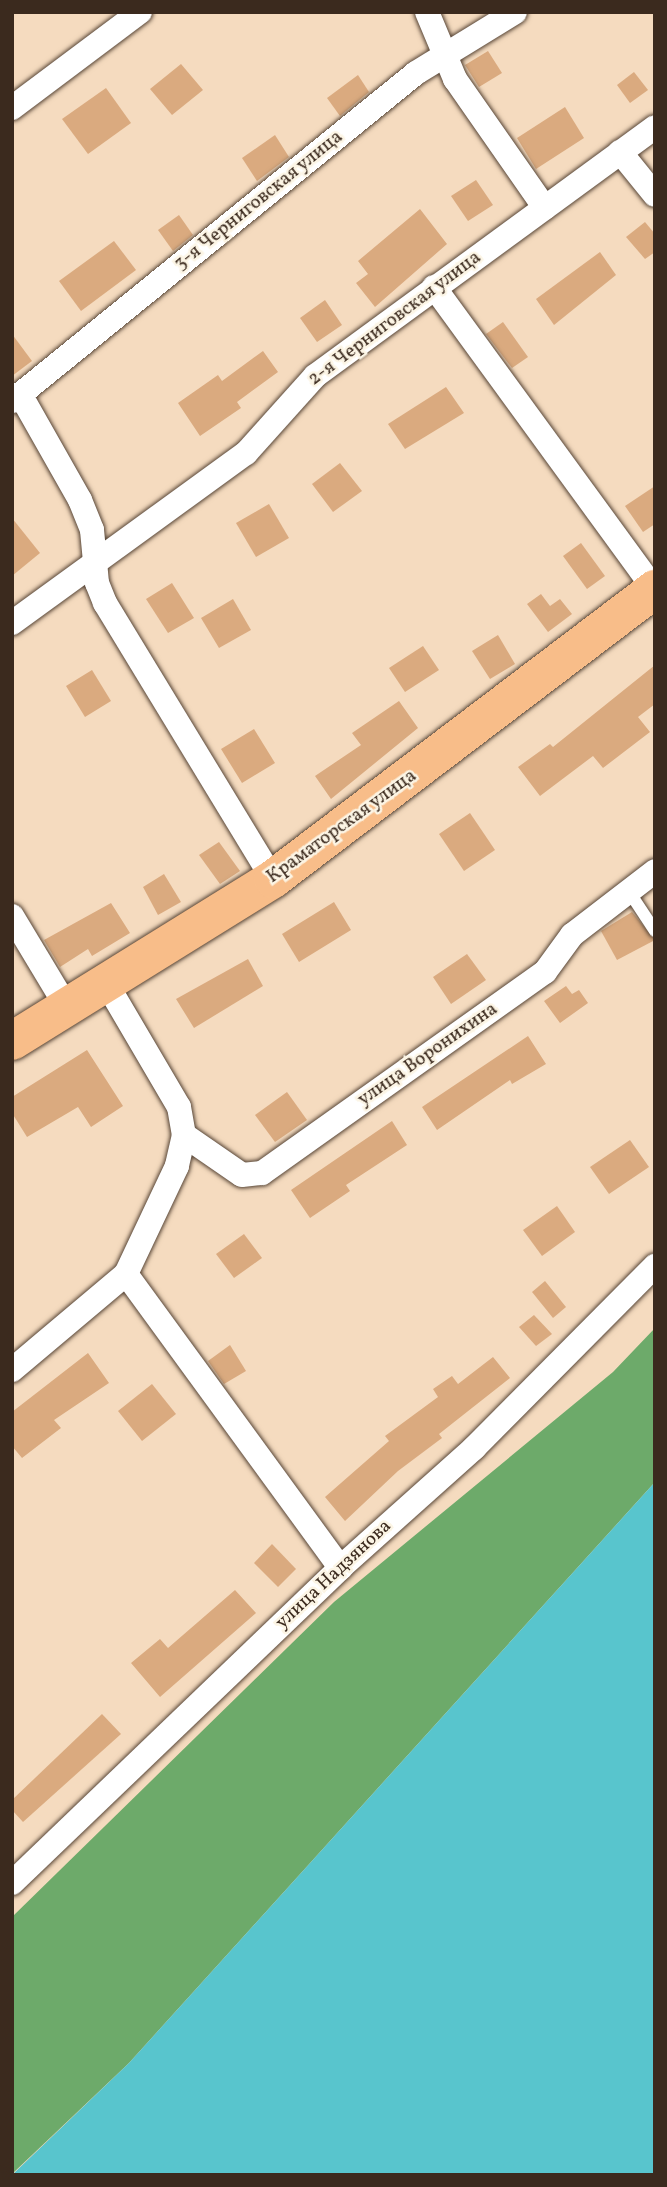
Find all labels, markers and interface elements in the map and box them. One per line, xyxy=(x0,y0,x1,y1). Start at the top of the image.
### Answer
street label: 3-я Черниговская улица xyxy=(170,126,348,276)
street label: 2-я Черниговская улица xyxy=(304,246,486,392)
street label: Краматорская улица xyxy=(262,765,422,889)
street label: улица Воронихина xyxy=(354,998,502,1112)
street label: улица Надзянова xyxy=(271,1515,397,1635)

